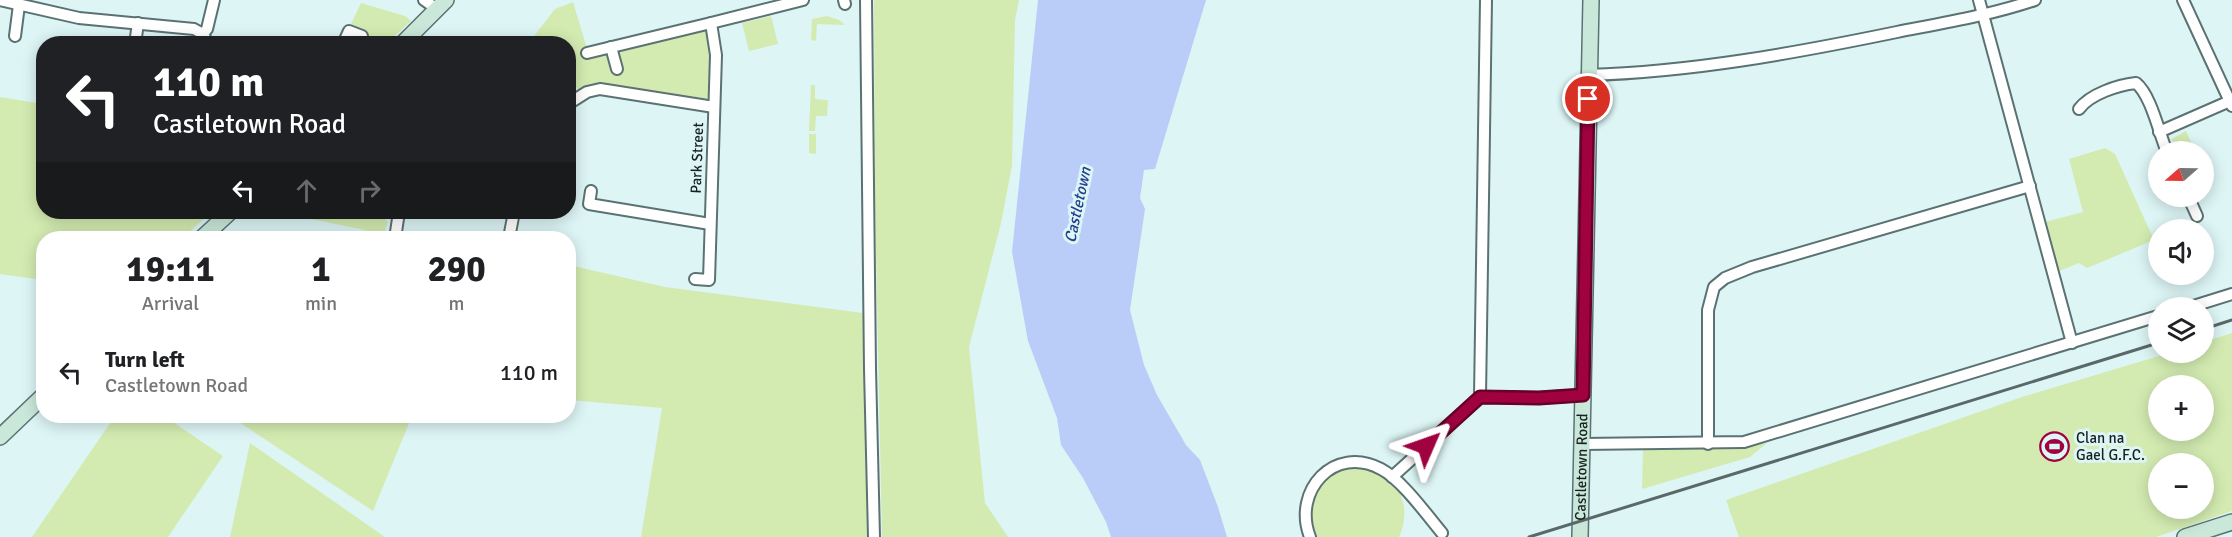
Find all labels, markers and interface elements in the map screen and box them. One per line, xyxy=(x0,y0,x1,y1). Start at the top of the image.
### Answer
text: 110 m xyxy=(153,57,264,108)
icon: left xyxy=(54,60,132,138)
pin xyxy=(1562,73,1613,124)
icon: arrive xyxy=(1571,82,1604,115)
text: Castletown Road xyxy=(153,108,346,141)
street label: Park Street xyxy=(687,122,707,194)
north arrow xyxy=(2148,141,2214,207)
map controls xyxy=(2148,141,2214,519)
water label: Castletown xyxy=(1060,164,1096,245)
icon: left xyxy=(227,174,260,207)
icon: ahead xyxy=(290,174,323,207)
icon: right xyxy=(353,174,386,207)
button: sound xyxy=(2148,219,2214,285)
text: 19:11 xyxy=(126,247,215,292)
text: 1 xyxy=(311,247,331,292)
text: 290 xyxy=(427,247,486,292)
text: Arrival xyxy=(142,291,199,316)
text: min xyxy=(305,291,337,316)
text: m xyxy=(449,291,465,316)
button: layers xyxy=(2148,297,2214,363)
text: Turn left xyxy=(105,346,185,373)
icon: left xyxy=(54,356,87,389)
text: 110 m xyxy=(500,359,558,386)
text: Castletown Road xyxy=(105,373,248,398)
button: + xyxy=(2148,375,2214,441)
street label: Castletown Road xyxy=(1571,413,1592,521)
position arrow xyxy=(1394,414,1458,478)
place label: Clan na Gael G.F.C. xyxy=(2076,429,2145,464)
sports icon: Clan na Gael G.F.C. xyxy=(2039,431,2071,463)
button: − xyxy=(2148,453,2214,519)

